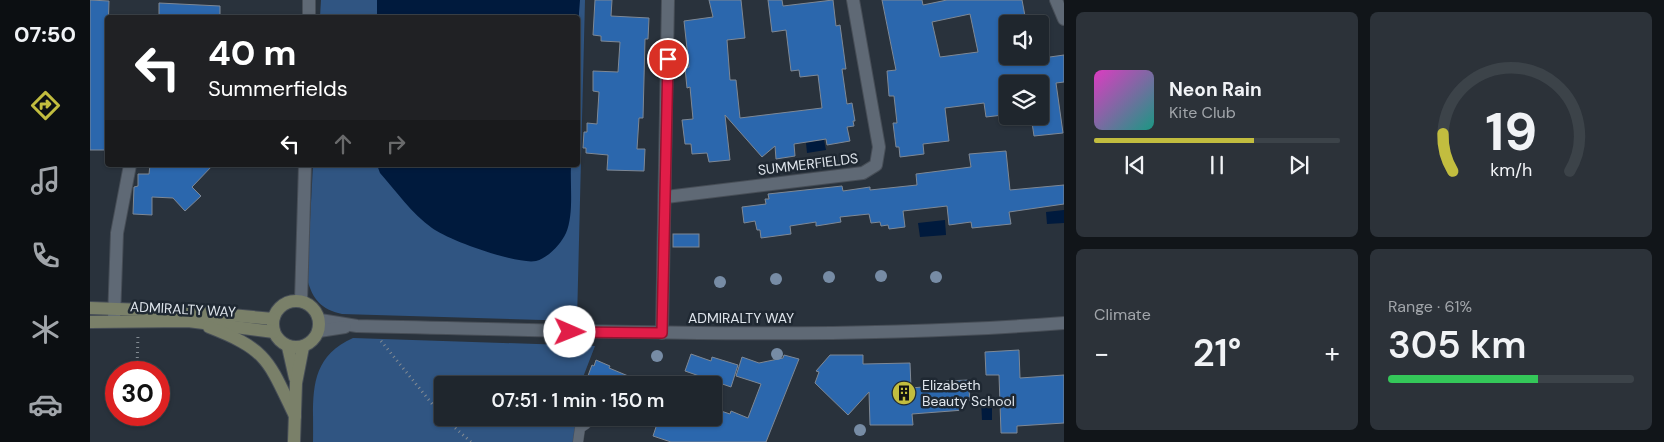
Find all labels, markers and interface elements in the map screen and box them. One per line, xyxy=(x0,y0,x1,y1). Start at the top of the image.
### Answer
map controls xyxy=(999,15,1049,125)
button: sound xyxy=(999,15,1049,65)
text: 07:50 xyxy=(14,20,76,49)
text: 40 m xyxy=(208,30,297,76)
icon: left xyxy=(125,35,190,100)
pin xyxy=(647,38,689,80)
icon: arrive xyxy=(654,45,682,73)
text: Summerfields xyxy=(208,74,348,103)
button: layers xyxy=(999,75,1049,125)
text: Neon Rain xyxy=(1169,77,1262,102)
icon: directions xyxy=(28,88,63,123)
text: 19 xyxy=(1485,98,1537,166)
text: Kite Club xyxy=(1169,102,1236,123)
icon: left xyxy=(276,130,304,158)
icon: ahead xyxy=(329,130,357,158)
icon: right xyxy=(382,130,410,158)
street label: SUMMERFIELDS xyxy=(757,149,859,179)
icon: previous xyxy=(1121,151,1149,179)
icon: pause xyxy=(1203,151,1231,179)
icon: next xyxy=(1285,151,1313,179)
text: km/h xyxy=(1490,158,1532,182)
icon: music xyxy=(28,163,63,198)
icon: phone xyxy=(28,238,63,273)
text: Range · 61% xyxy=(1388,296,1472,317)
street label: ADMIRALTY WAY xyxy=(130,297,236,321)
text: Climate xyxy=(1094,304,1151,325)
position arrow xyxy=(543,305,595,357)
street label: ADMIRALTY WAY xyxy=(688,309,794,327)
icon: climate xyxy=(28,312,63,347)
text: 305 km xyxy=(1388,320,1526,370)
text: 21° xyxy=(1193,328,1241,378)
text: − xyxy=(1094,335,1109,372)
text: + xyxy=(1325,335,1340,372)
speed limit sign: 30 xyxy=(105,361,170,426)
place label: Elizabeth Beauty School xyxy=(922,376,1015,410)
building icon: Elizabeth Beauty School xyxy=(891,380,917,406)
icon: car xyxy=(28,387,63,422)
text: 07:51 · 1 min · 150 m xyxy=(492,388,664,413)

